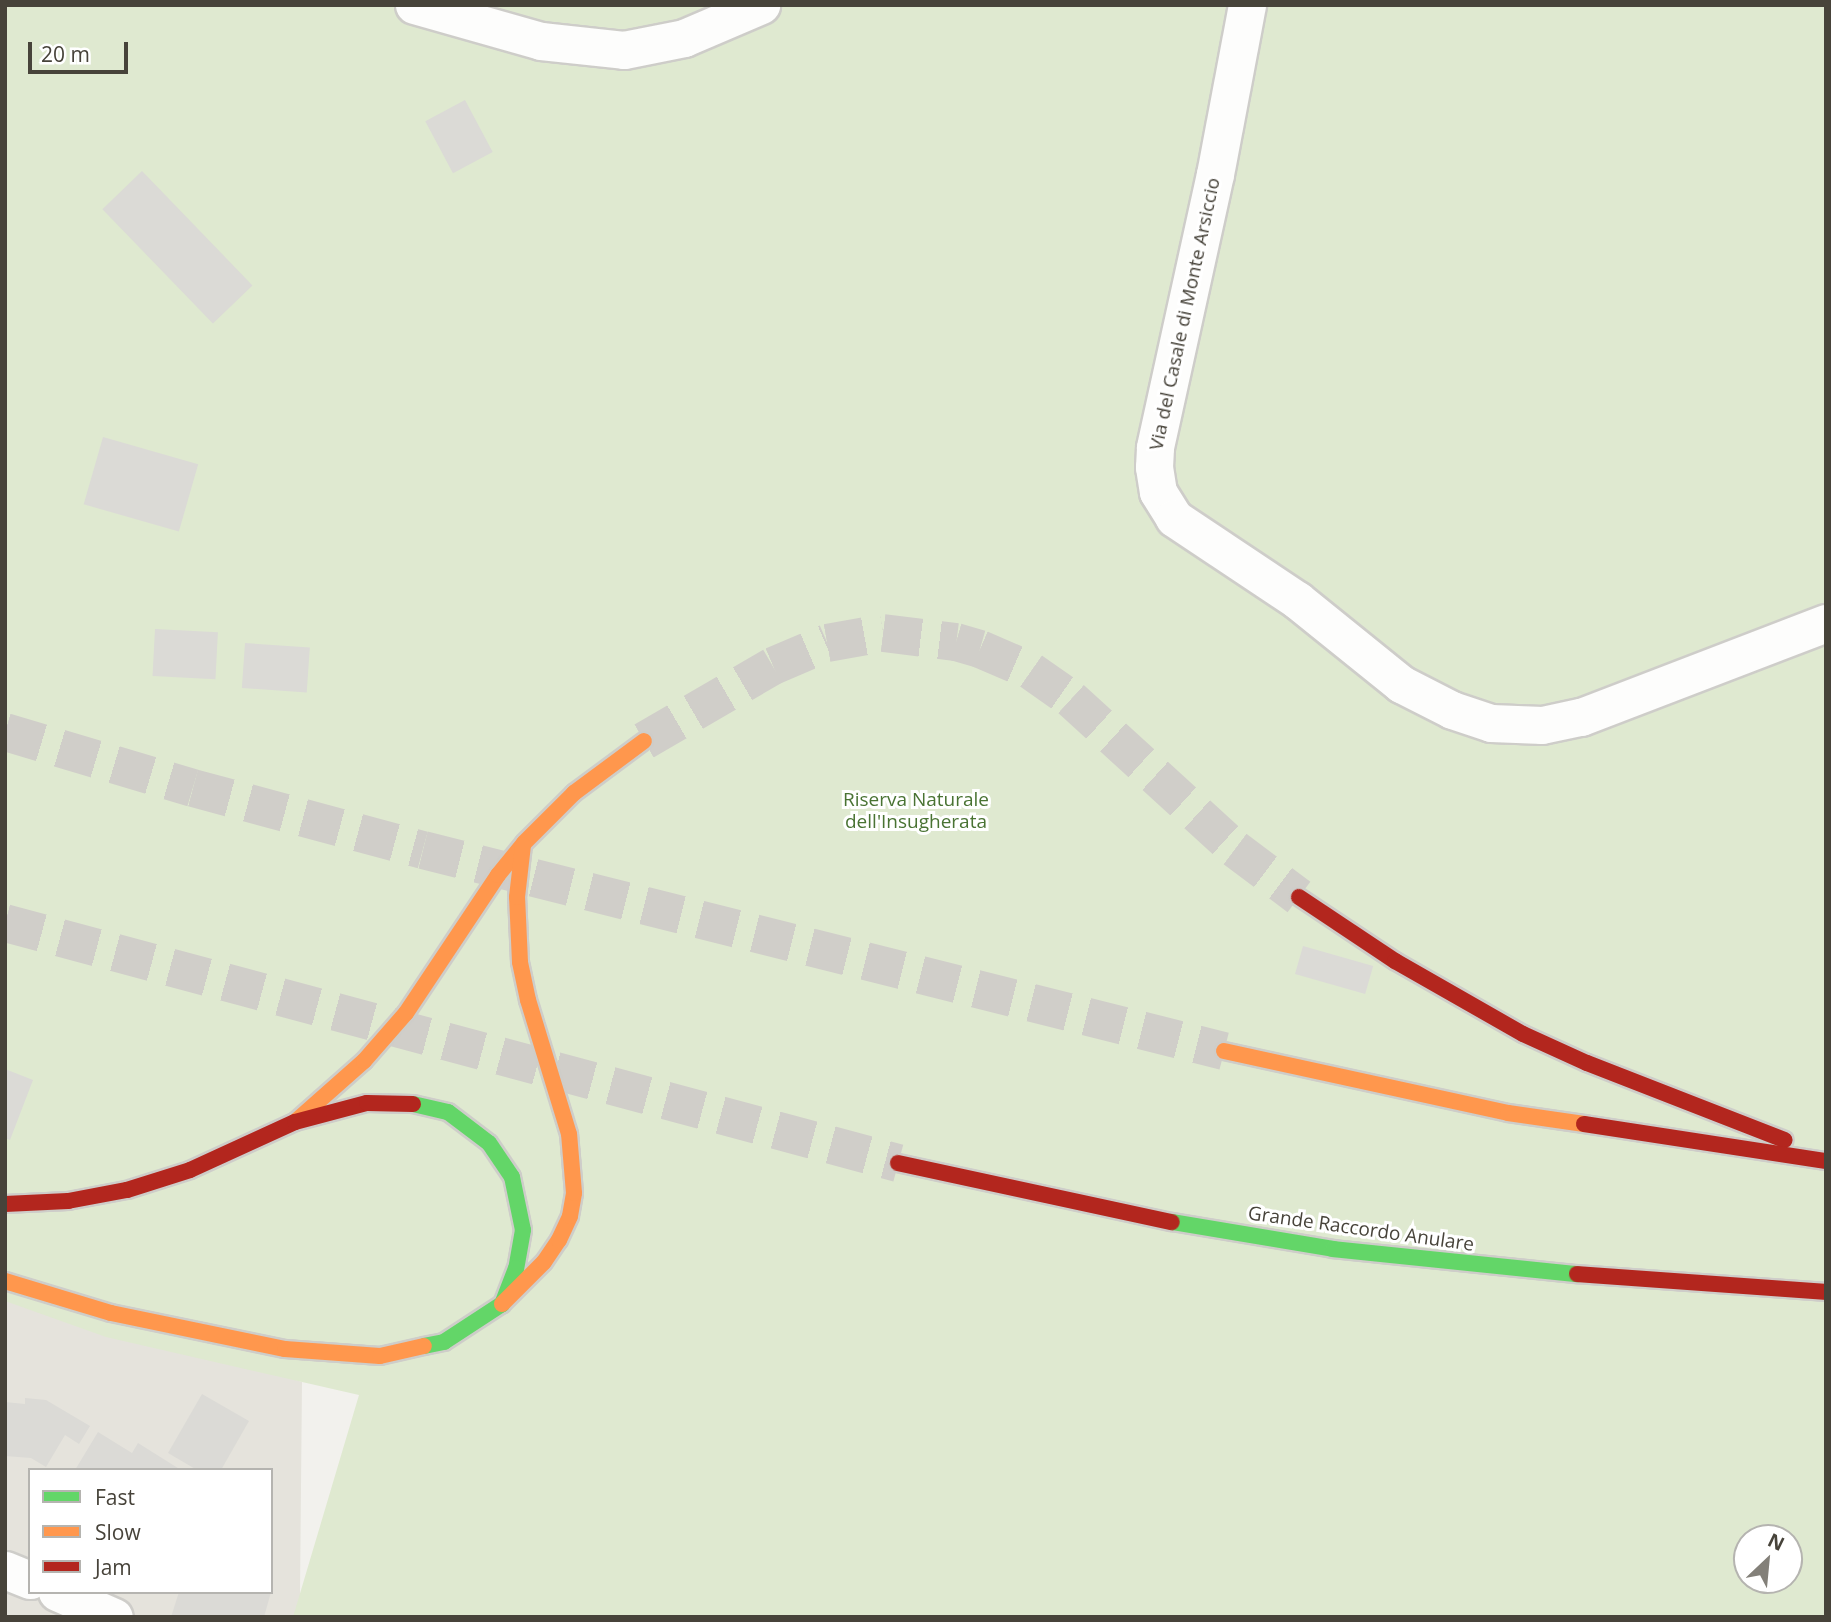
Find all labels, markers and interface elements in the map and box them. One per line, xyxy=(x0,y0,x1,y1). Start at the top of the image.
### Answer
scale bar xyxy=(32,28,131,72)
text: 20 m xyxy=(41,40,90,68)
street label: Via del Casale di Monte Arsiccio xyxy=(1145,176,1225,452)
park label: Riserva Naturale dell'Insugherata xyxy=(843,789,989,833)
street label: Grande Raccordo Anulare xyxy=(1247,1202,1475,1256)
legend xyxy=(28,1468,273,1594)
text: Fast xyxy=(95,1483,135,1511)
text: Slow xyxy=(95,1518,141,1546)
north arrow xyxy=(1733,1524,1803,1594)
text: N xyxy=(1764,1527,1789,1557)
text: Jam xyxy=(95,1553,132,1581)

